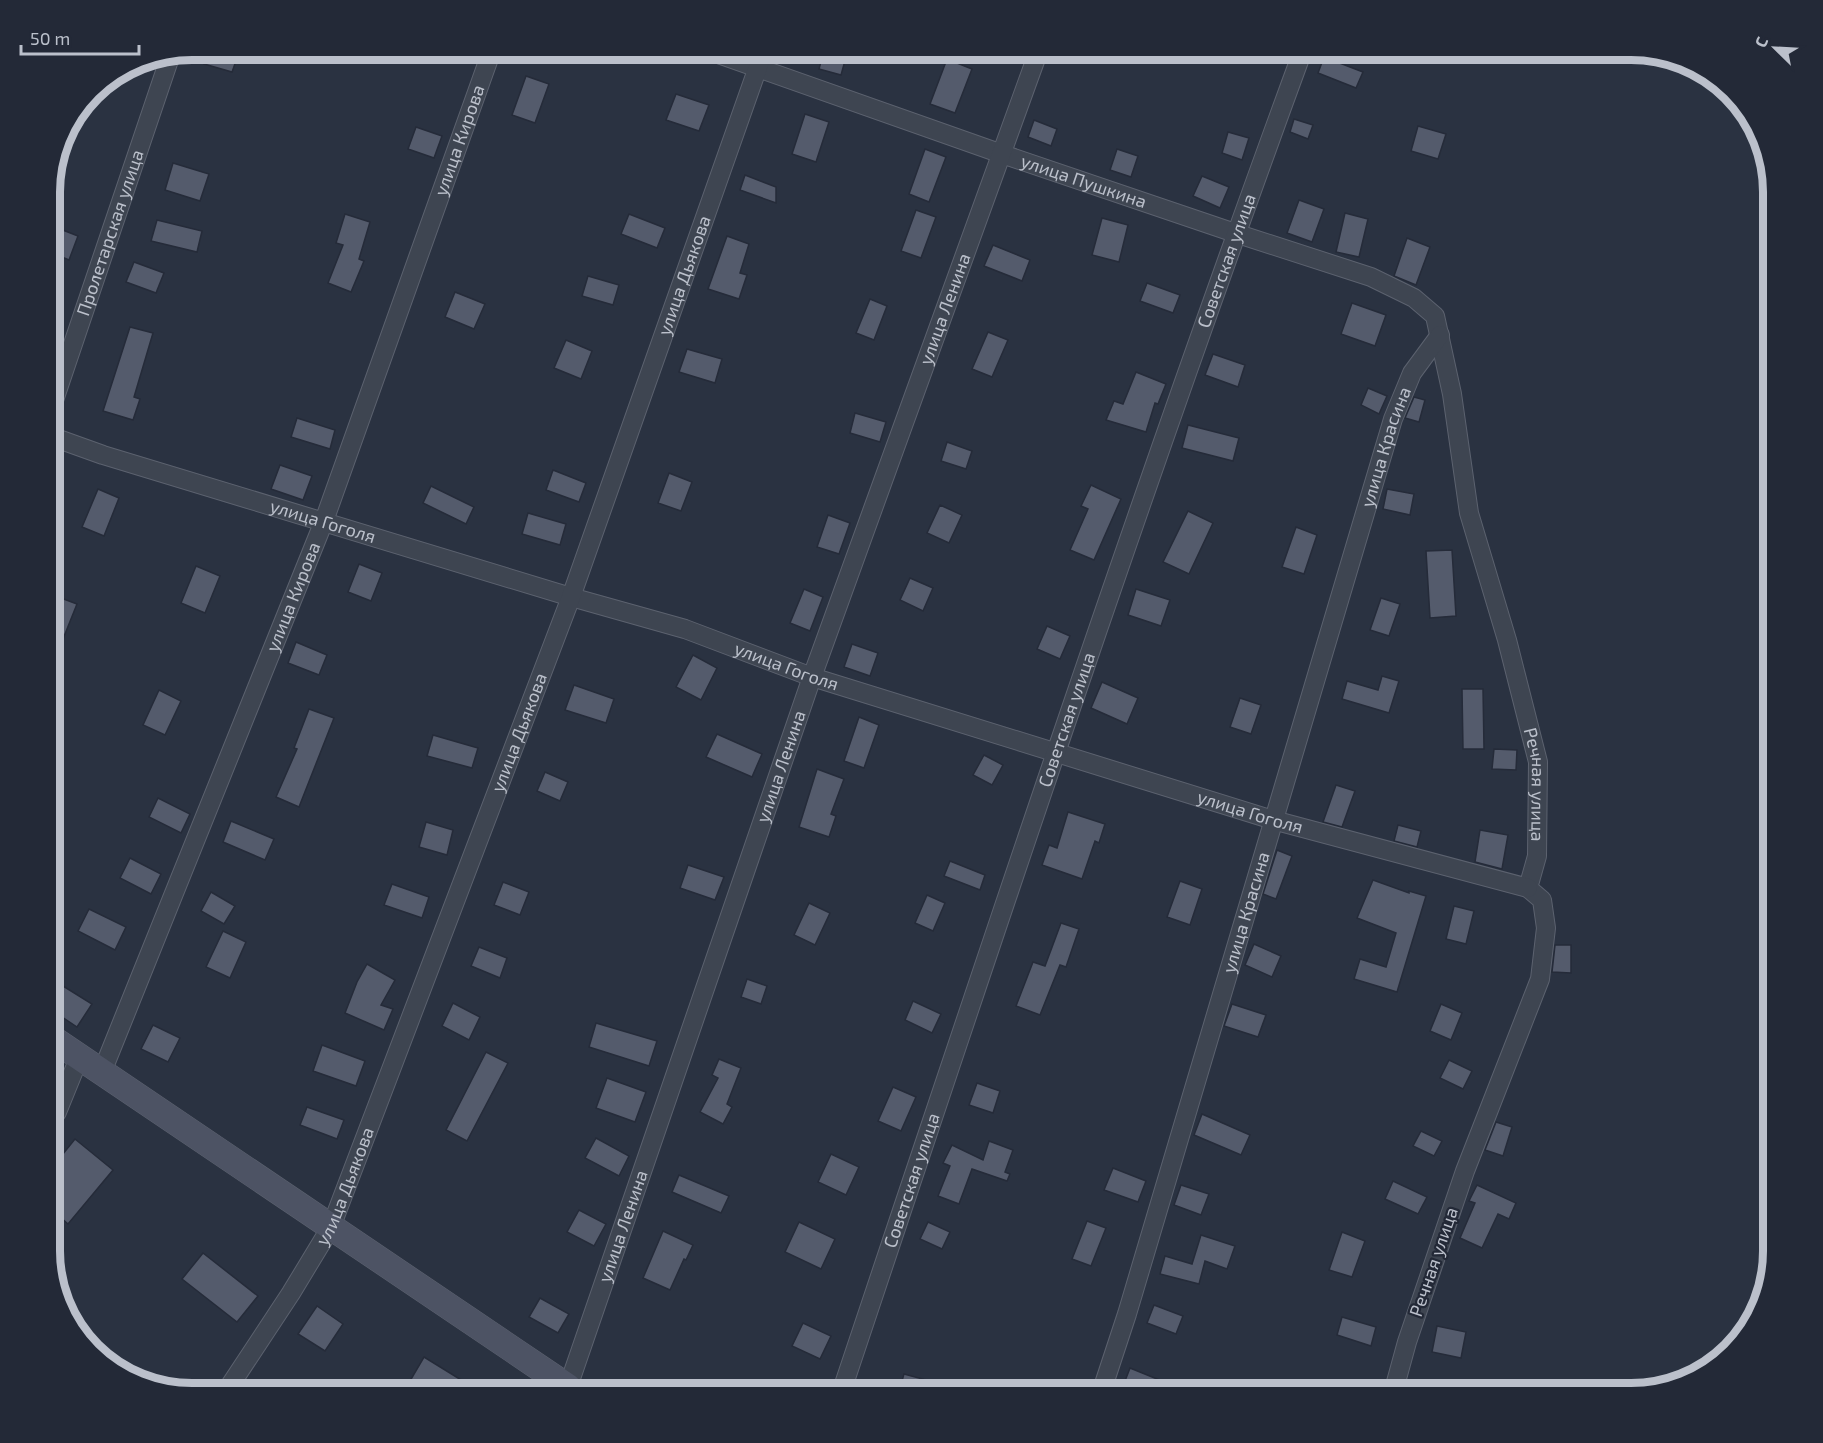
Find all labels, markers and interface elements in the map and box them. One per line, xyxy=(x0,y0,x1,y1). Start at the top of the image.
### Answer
scale bar xyxy=(21,18,140,56)
north arrow xyxy=(1745,18,1805,78)
text: 50 m xyxy=(30,27,70,49)
text: С xyxy=(1750,34,1771,50)
street label: улица Кирова xyxy=(429,82,489,199)
street label: Пролетарская улица xyxy=(71,147,148,319)
street label: улица Пушкина xyxy=(1018,149,1150,212)
street label: Советская улица xyxy=(1192,190,1260,331)
street label: улица Дьякова xyxy=(652,212,715,338)
street label: улица Ленина xyxy=(914,250,975,368)
street label: улица Красина xyxy=(1355,383,1415,510)
street label: улица Гоголя xyxy=(268,494,379,547)
street label: улица Кирова xyxy=(260,539,324,655)
street label: улица Гоголя xyxy=(732,637,841,695)
street label: Советская улица xyxy=(1033,649,1099,790)
street label: улица Дьякова xyxy=(486,670,551,795)
street label: улица Ленина xyxy=(751,707,810,825)
street label: Речная улица xyxy=(1520,725,1550,842)
street label: улица Гоголя xyxy=(1195,785,1306,838)
street label: улица Красина xyxy=(1217,849,1274,975)
street label: Советская улица xyxy=(878,1110,944,1251)
street label: улица Дьякова xyxy=(310,1124,378,1249)
street label: улица Ленина xyxy=(593,1167,652,1285)
street label: Речная улица xyxy=(1404,1204,1462,1319)

